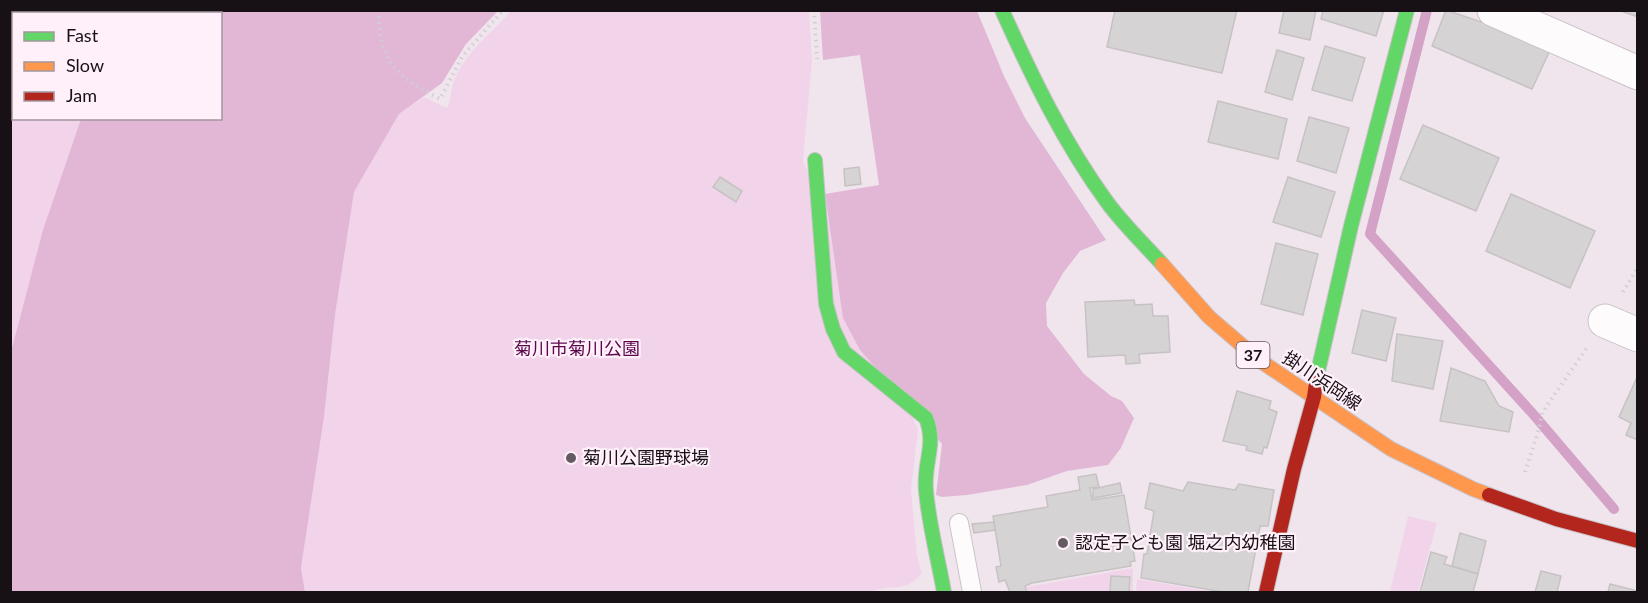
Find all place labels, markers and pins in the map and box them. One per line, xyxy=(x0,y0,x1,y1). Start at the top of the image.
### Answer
place label: 菊川公園野球場 xyxy=(583,446,709,468)
marker: 菊川公園野球場 xyxy=(564,451,578,465)
place label: 認定子ども園 堀之内幼稚園 xyxy=(1075,531,1296,553)
marker: 認定子ども園 堀之内幼稚園 xyxy=(1056,536,1070,550)

